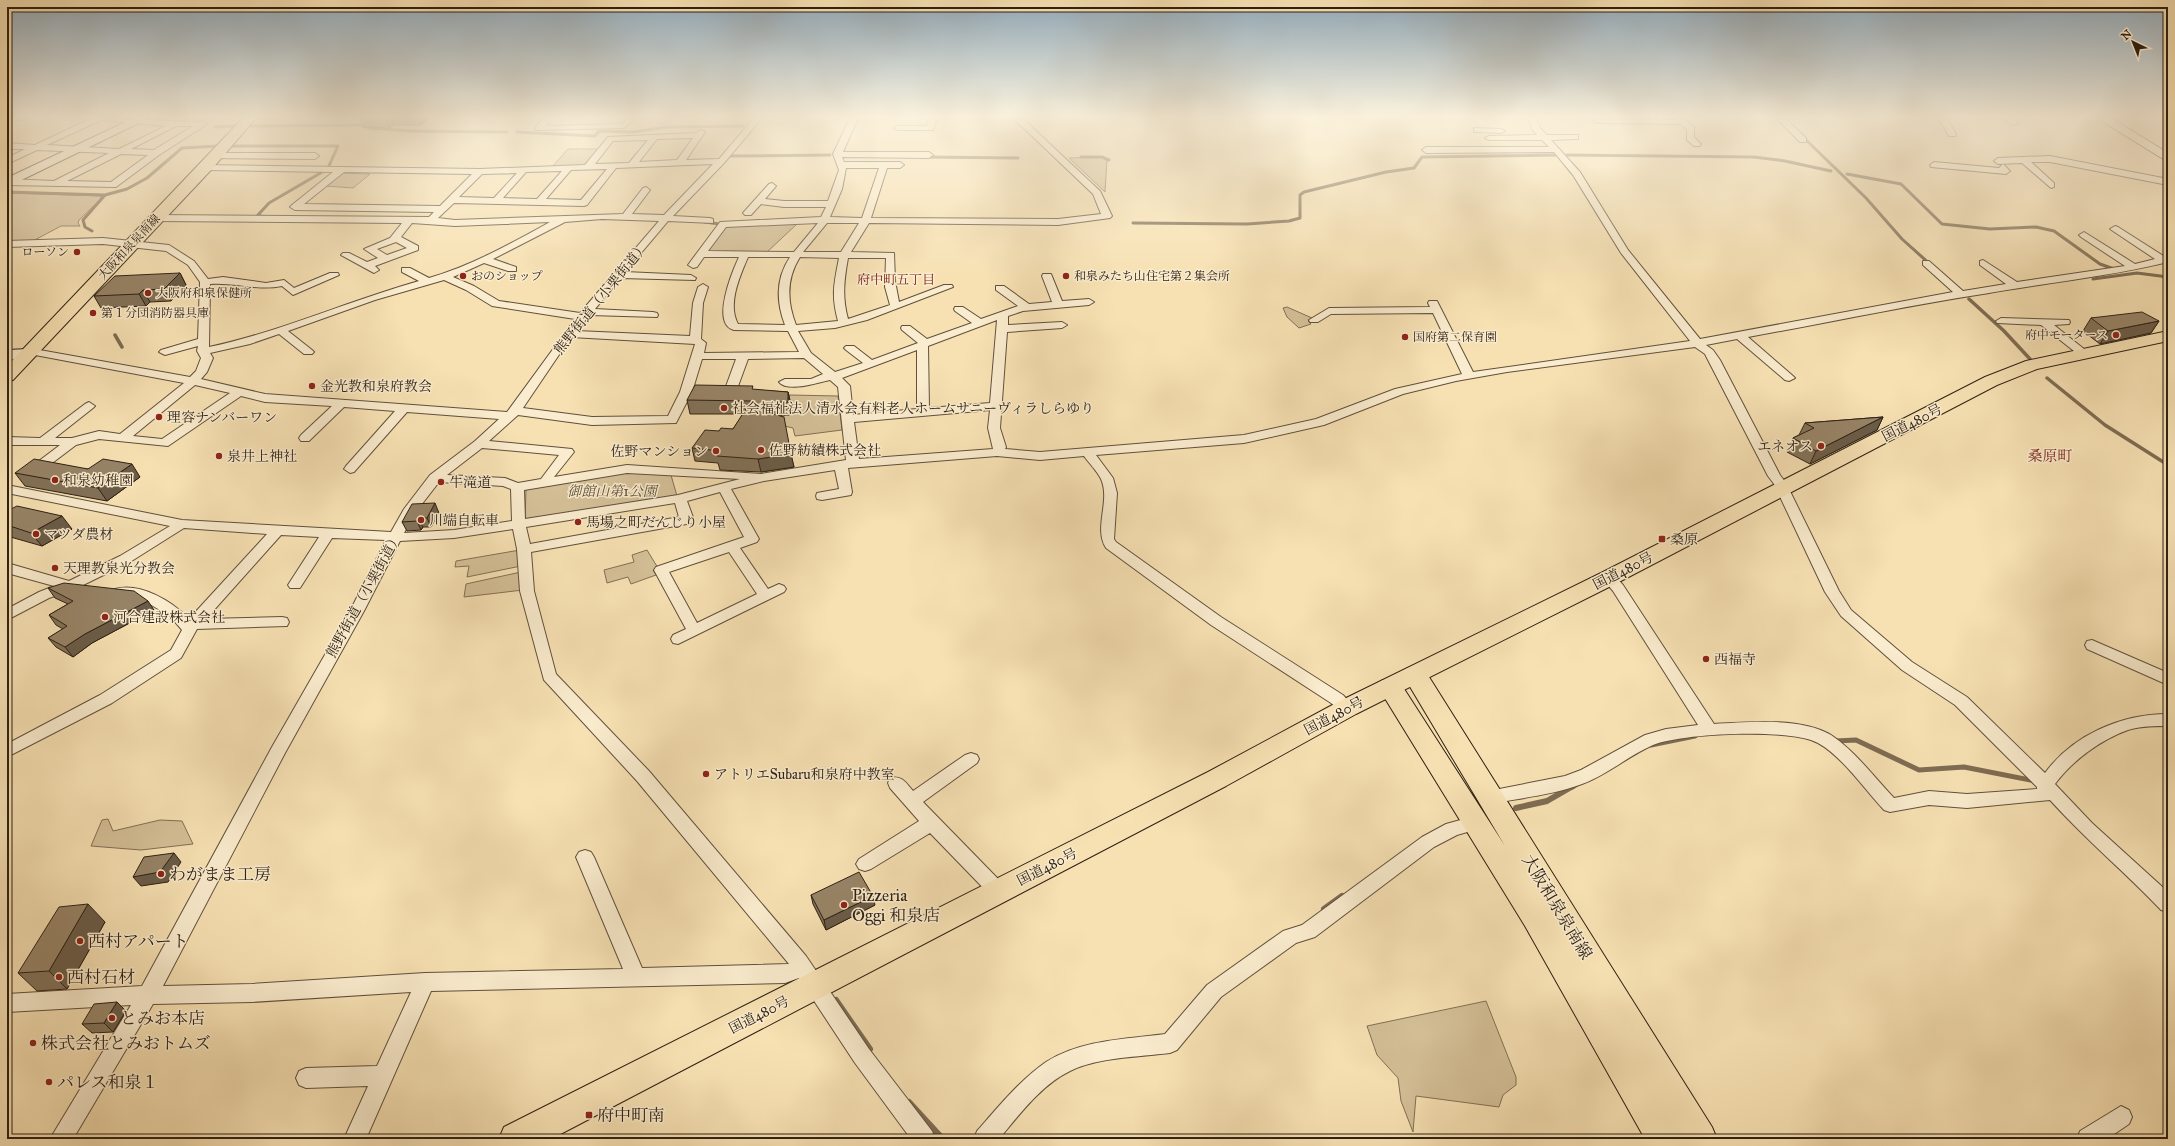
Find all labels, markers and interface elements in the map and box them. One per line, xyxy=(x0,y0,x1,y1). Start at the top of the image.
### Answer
north arrow xyxy=(2113,22,2153,62)
text: N xyxy=(2119,27,2135,43)
street label: 大阪和泉泉南線 xyxy=(95,212,163,282)
street label: 熊野街道（小栗街道） xyxy=(550,238,652,358)
place label: ローソン xyxy=(21,245,69,259)
marker: ローソン xyxy=(72,247,82,257)
place label: おのショップ xyxy=(471,269,543,283)
place label: 和泉みたち山住宅第２集会所 xyxy=(1074,269,1230,283)
marker: おのショップ xyxy=(458,271,468,281)
marker: 和泉みたち山住宅第２集会所 xyxy=(1061,271,1071,281)
district label: 府中町五丁目 xyxy=(857,272,935,288)
place label: 大阪府和泉保健所 xyxy=(156,286,252,300)
marker: 大阪府和泉保健所 xyxy=(143,288,153,298)
place label: 第１分団消防器具庫 xyxy=(101,306,209,320)
marker: 第１分団消防器具庫 xyxy=(88,308,98,318)
place label: 府中モータース xyxy=(2025,328,2108,342)
place label: 国府第二保育園 xyxy=(1413,330,1497,344)
marker: 府中モータース xyxy=(2111,330,2121,340)
marker: 国府第二保育園 xyxy=(1400,332,1410,342)
place label: 金光教和泉府教会 xyxy=(320,378,432,395)
marker: 金光教和泉府教会 xyxy=(307,381,317,391)
place label: 社会福祉法人清水会有料老人ホームサニーヴィラしらゆり xyxy=(732,400,1094,417)
street label: 国道480号 xyxy=(1879,401,1945,445)
marker: 社会福祉法人清水会有料老人ホームサニーヴィラしらゆり xyxy=(719,403,729,413)
place label: 理容ナンバーワン xyxy=(167,409,277,426)
marker: 理容ナンバーワン xyxy=(154,412,164,422)
place label: エネオス xyxy=(1757,438,1813,455)
marker: エネオス xyxy=(1816,441,1826,451)
place label: 佐野紡績株式会社 xyxy=(769,442,881,459)
place label: 佐野マンション xyxy=(611,443,708,460)
marker: 佐野紡績株式会社 xyxy=(756,445,766,455)
marker: 佐野マンション xyxy=(711,446,721,456)
district label: 桑原町 xyxy=(2027,447,2073,465)
place label: 泉井上神社 xyxy=(227,448,297,465)
marker: 泉井上神社 xyxy=(214,451,224,461)
place label: 和泉幼稚園 xyxy=(63,472,133,489)
place label: 牛滝道 xyxy=(449,474,491,491)
marker: 和泉幼稚園 xyxy=(50,475,60,485)
marker: 牛滝道 xyxy=(436,477,446,487)
park label: 御館山第1公園 xyxy=(567,483,659,500)
place label: 川端自転車 xyxy=(429,512,499,529)
place label: 馬場之町だんじり小屋 xyxy=(586,514,726,531)
marker: 川端自転車 xyxy=(416,515,426,525)
marker: 馬場之町だんじり小屋 xyxy=(573,517,583,527)
place label: マツダ農材 xyxy=(44,526,113,543)
marker: マツダ農材 xyxy=(31,529,41,539)
street label: 熊野街道（小栗街道） xyxy=(323,530,405,660)
place label: 桑原 xyxy=(1670,531,1698,548)
marker: 桑原 xyxy=(1657,534,1667,544)
street label: 国道480号 xyxy=(1590,549,1656,593)
place label: 天理教泉光分教会 xyxy=(63,560,175,577)
marker: 天理教泉光分教会 xyxy=(50,563,60,573)
place label: 河合建設株式会社 xyxy=(113,609,225,626)
marker: 河合建設株式会社 xyxy=(100,612,110,622)
place label: 西福寺 xyxy=(1714,651,1756,668)
marker: 西福寺 xyxy=(1701,654,1711,664)
street label: 国道480号 xyxy=(1301,693,1367,739)
place label: アトリエSubaru和泉府中教室 xyxy=(714,766,895,783)
marker: アトリエSubaru和泉府中教室 xyxy=(701,769,711,779)
street label: 国道480号 xyxy=(1014,845,1080,889)
street label: 大阪和泉泉南線 xyxy=(1517,851,1597,963)
place label: わがまま工房 xyxy=(169,864,271,885)
marker: わがまま工房 xyxy=(156,869,166,879)
place label: Pizzeria Oggi 和泉店 xyxy=(852,885,940,926)
marker: Pizzeria Oggi 和泉店 xyxy=(839,900,849,910)
place label: 西村アパート xyxy=(88,931,189,952)
marker: 西村アパート xyxy=(75,936,85,946)
place label: 西村石材 xyxy=(67,967,135,988)
marker: 西村石材 xyxy=(54,972,64,982)
street label: 国道480号 xyxy=(726,993,792,1037)
place label: とみお本店 xyxy=(120,1008,205,1029)
marker: とみお本店 xyxy=(107,1013,117,1023)
place label: 株式会社とみおトムズ xyxy=(41,1033,211,1054)
marker: 株式会社とみおトムズ xyxy=(28,1038,38,1048)
place label: パレス和泉１ xyxy=(57,1072,159,1093)
marker: パレス和泉１ xyxy=(44,1077,54,1087)
place label: 府中町南 xyxy=(597,1105,665,1126)
marker: 府中町南 xyxy=(584,1110,594,1120)

